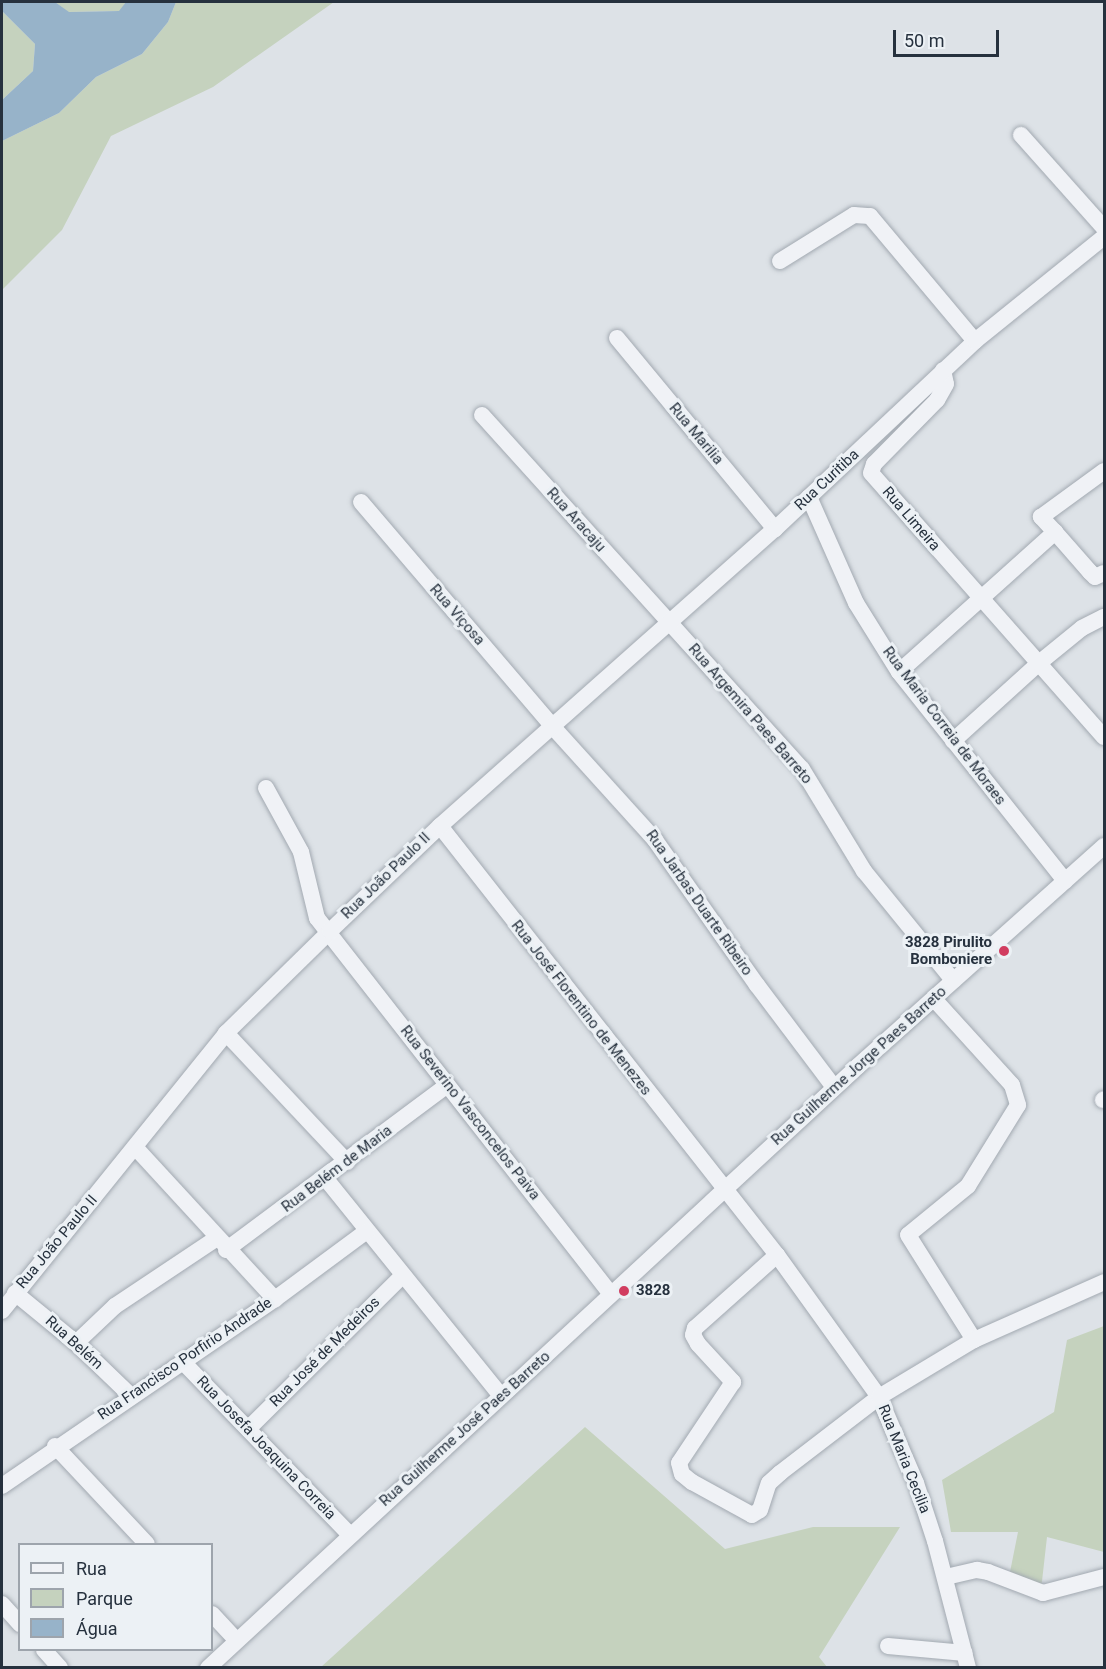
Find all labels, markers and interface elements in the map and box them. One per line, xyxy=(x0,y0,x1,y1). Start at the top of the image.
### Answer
scale bar xyxy=(896,18,1002,56)
text: 50 m xyxy=(904,30,944,51)
street label: Rua Marilia xyxy=(665,400,727,468)
street label: Rua Curitiba xyxy=(791,446,863,514)
street label: Rua Limeira xyxy=(878,483,944,555)
street label: Rua Aracaju xyxy=(543,484,609,556)
street label: Rua Viçosa xyxy=(426,581,488,649)
street label: Rua Argemira Paes Barreto xyxy=(684,640,816,788)
street label: Rua Maria Correia de Moraes xyxy=(879,643,1009,809)
street label: Rua Jarbas Duarte Ribeiro xyxy=(642,827,756,979)
street label: Rua João Paulo II xyxy=(338,829,434,923)
street label: Rua José Florentino de Menezes xyxy=(507,917,655,1099)
place label: 3828 Pirulito Bomboniere xyxy=(905,933,992,968)
marker: 3828 Pirulito Bomboniere xyxy=(997,944,1011,958)
street label: Rua Guilherme Jorge Paes Barreto xyxy=(768,983,950,1149)
street label: Rua Severino Vasconcelos Paiva xyxy=(396,1022,544,1204)
street label: Rua Belém de Maria xyxy=(278,1122,396,1216)
street label: Rua João Paulo II xyxy=(13,1192,101,1292)
place label: 3828 xyxy=(636,1282,670,1300)
marker: 3828 xyxy=(617,1284,631,1298)
street label: Rua José de Medeiros xyxy=(266,1293,384,1411)
street label: Rua Francisco Porfirio Andrade xyxy=(94,1294,276,1424)
street label: Rua Belém xyxy=(41,1312,107,1374)
street label: Rua Guilherme José Paes Barreto xyxy=(376,1348,554,1510)
street label: Rua Josefa Joaquina Correia xyxy=(193,1372,339,1524)
street label: Rua Maria Cecilia xyxy=(874,1402,934,1516)
legend xyxy=(18,1543,213,1651)
text: Rua xyxy=(76,1558,107,1579)
text: Parque xyxy=(76,1588,133,1609)
text: Água xyxy=(76,1618,118,1639)

